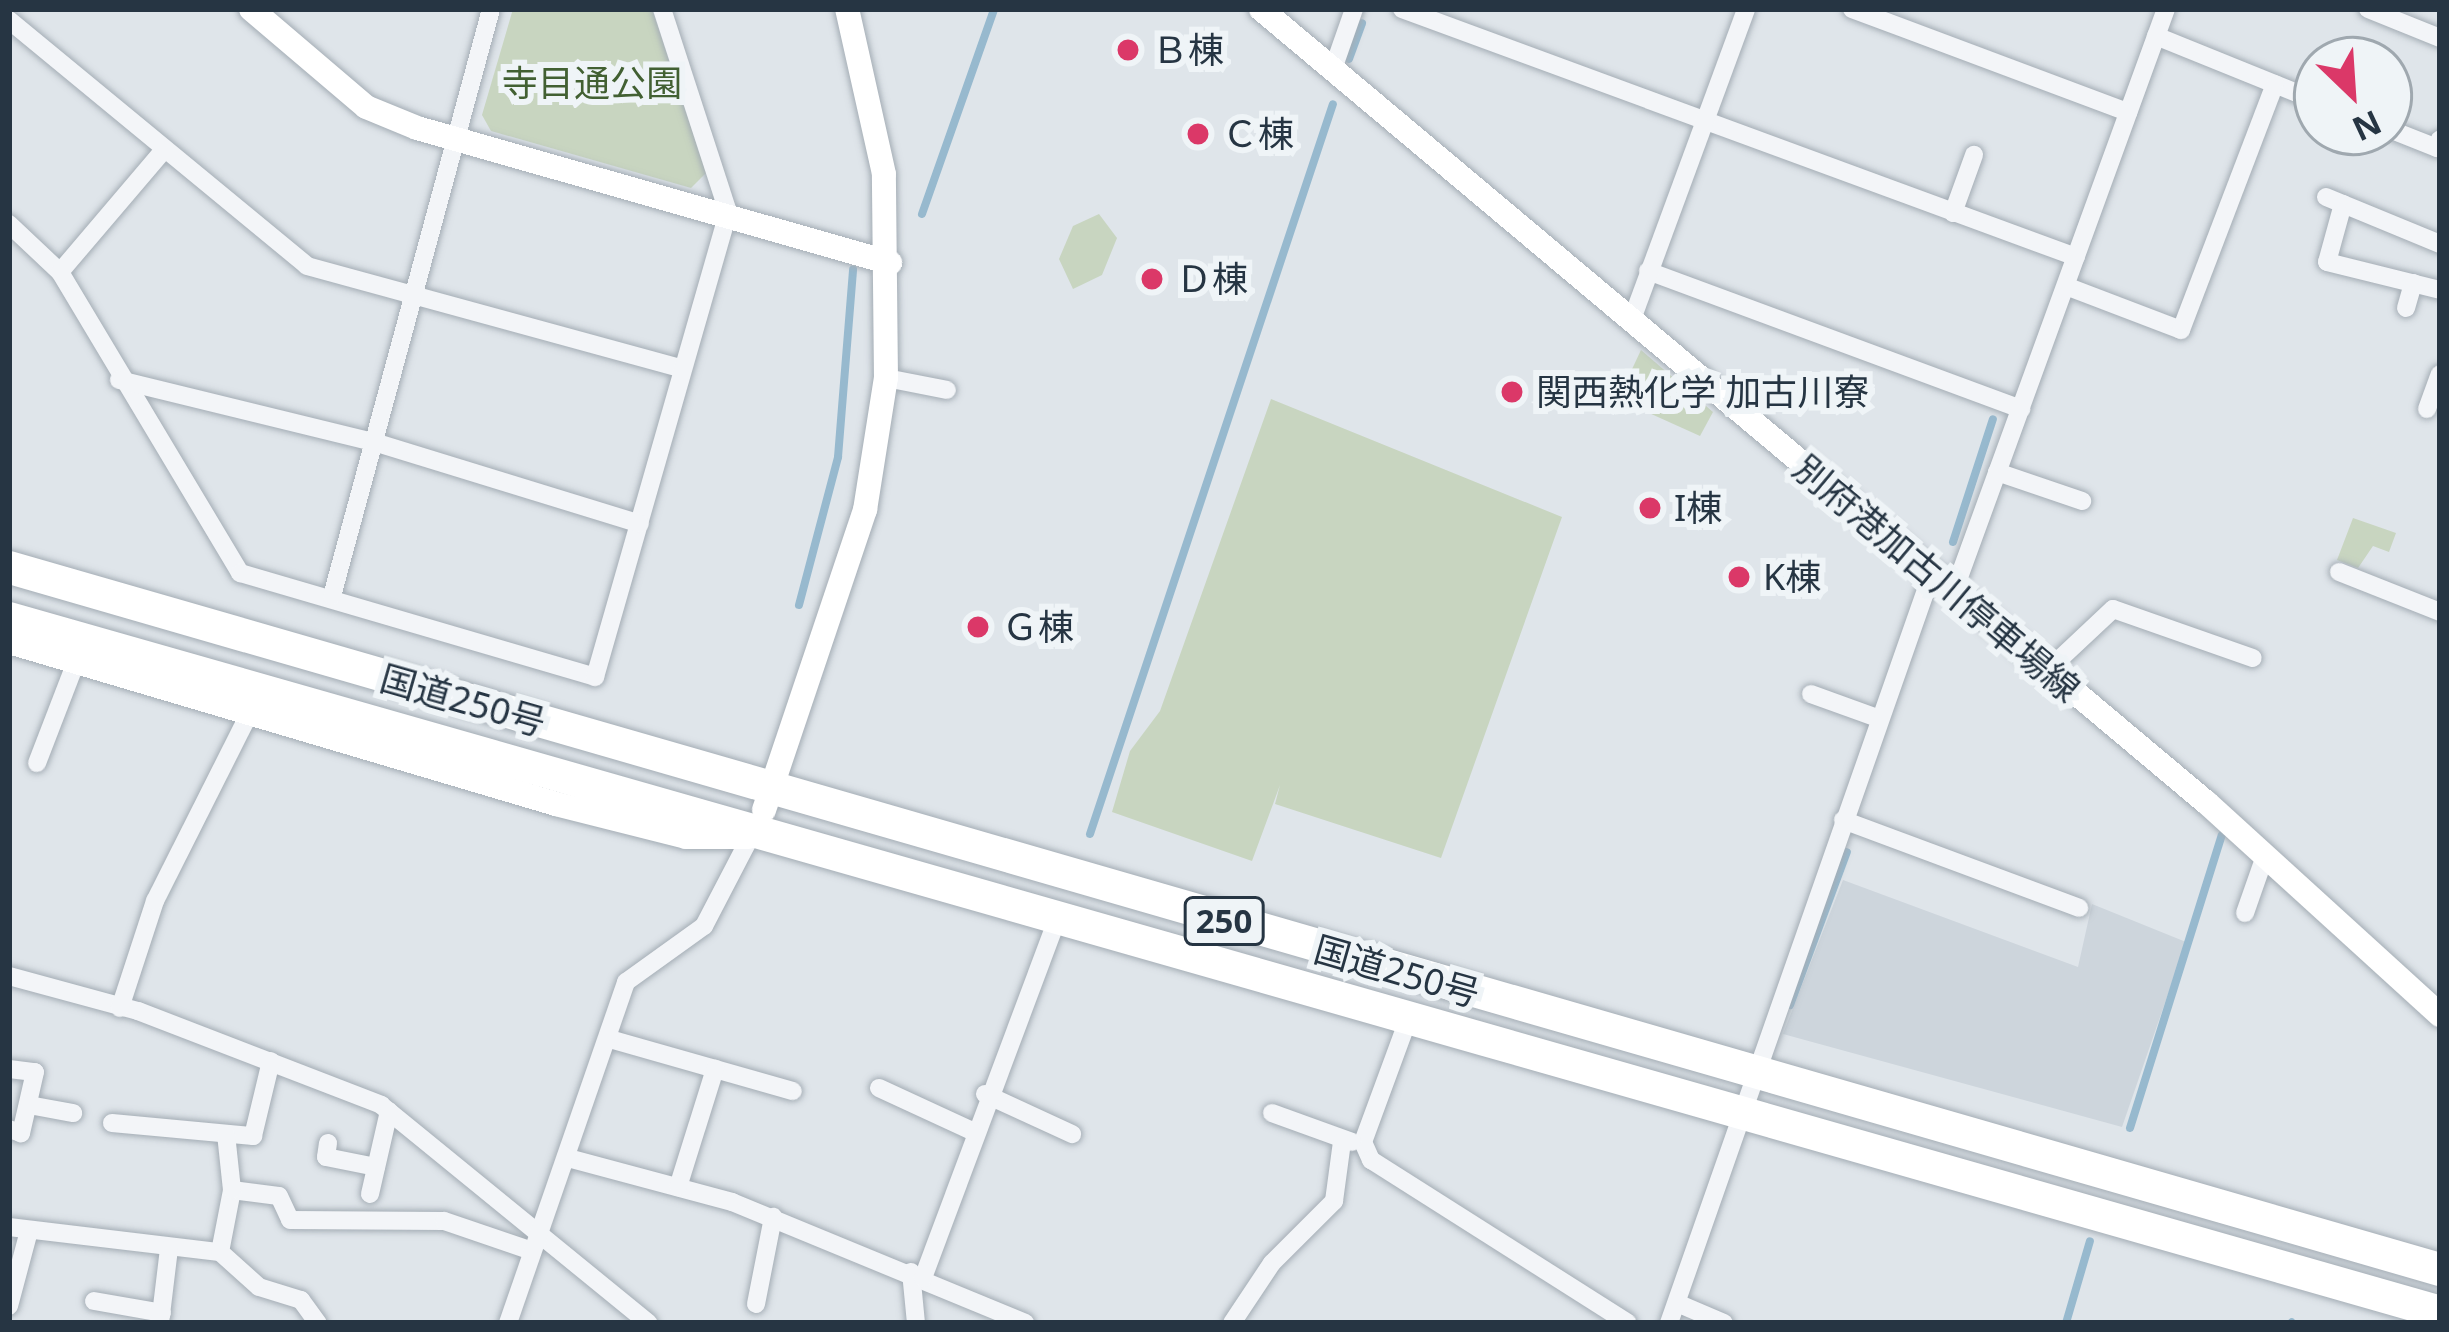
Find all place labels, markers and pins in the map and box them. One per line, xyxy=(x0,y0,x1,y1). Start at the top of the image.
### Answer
place label: Ｂ棟 xyxy=(1152,28,1224,72)
marker: Ｂ棟 xyxy=(1115,37,1141,63)
place label: Ｃ棟 xyxy=(1222,112,1294,156)
marker: Ｃ棟 xyxy=(1185,121,1211,147)
place label: Ｄ棟 xyxy=(1176,257,1248,301)
marker: Ｄ棟 xyxy=(1139,266,1165,292)
place label: 関西熱化学 加古川寮 xyxy=(1536,370,1869,414)
marker: 関西熱化学 加古川寮 xyxy=(1499,379,1525,405)
place label: I棟 xyxy=(1674,486,1722,530)
marker: I棟 xyxy=(1637,495,1663,521)
place label: K棟 xyxy=(1763,555,1821,599)
marker: K棟 xyxy=(1726,564,1752,590)
place label: Ｇ棟 xyxy=(1002,605,1074,649)
marker: Ｇ棟 xyxy=(965,614,991,640)

